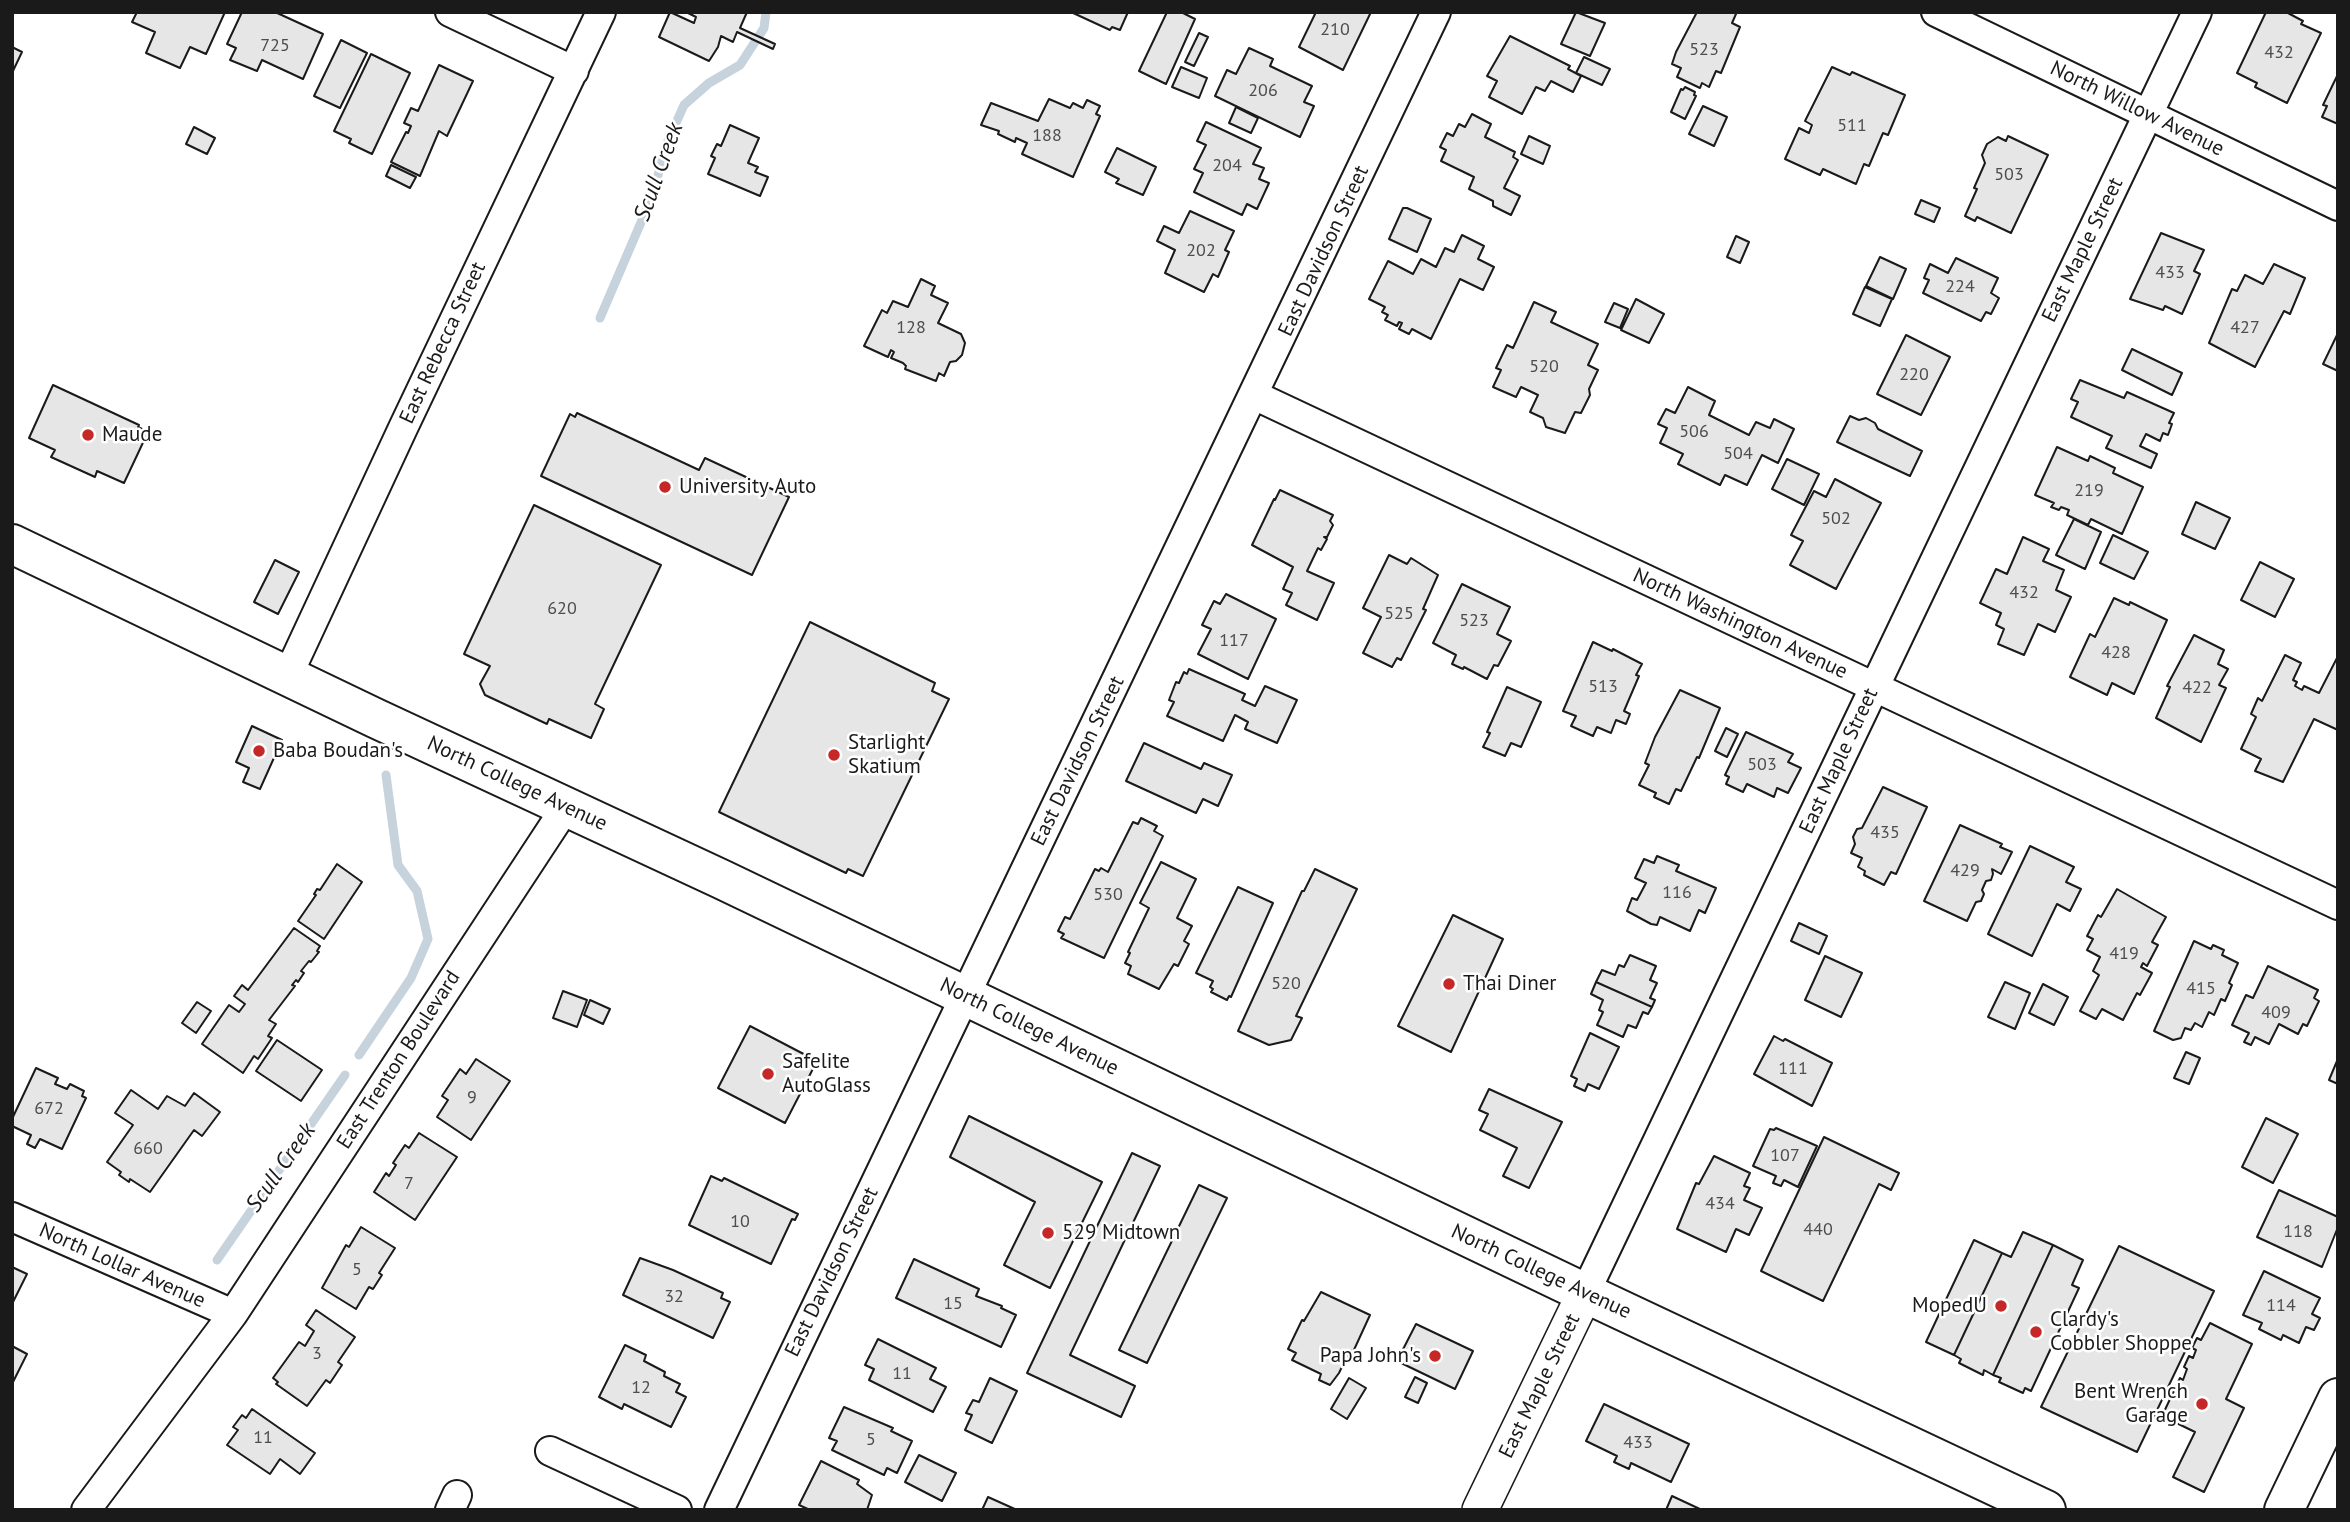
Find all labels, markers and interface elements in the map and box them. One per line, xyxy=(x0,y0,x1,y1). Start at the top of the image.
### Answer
house number: 210 xyxy=(1320,19,1350,41)
house number: 725 xyxy=(260,35,290,57)
house number: 523 xyxy=(1689,39,1719,61)
house number: 432 xyxy=(2264,42,2294,64)
street label: North Willow Avenue xyxy=(2046,56,2228,162)
house number: 206 xyxy=(1248,80,1278,102)
house number: 511 xyxy=(1837,115,1867,137)
water label: Scull Creek xyxy=(628,119,690,225)
house number: 188 xyxy=(1032,125,1062,147)
house number: 204 xyxy=(1212,155,1242,177)
street label: East Davidson Street xyxy=(1273,162,1375,340)
house number: 503 xyxy=(1994,164,2024,186)
street label: East Maple Street xyxy=(2037,174,2129,326)
house number: 202 xyxy=(1186,240,1216,262)
street label: East Rebecca Street xyxy=(395,258,491,428)
house number: 433 xyxy=(2155,262,2185,284)
house number: 224 xyxy=(1945,276,1975,298)
house number: 128 xyxy=(896,317,926,339)
house number: 427 xyxy=(2230,317,2260,339)
house number: 520 xyxy=(1529,356,1559,378)
house number: 220 xyxy=(1899,364,1929,386)
house number: 506 xyxy=(1679,421,1709,443)
place label: Maude xyxy=(102,422,162,448)
marker: Maude xyxy=(80,427,96,443)
house number: 504 xyxy=(1723,443,1753,465)
place label: University Auto xyxy=(679,474,816,500)
marker: University Auto xyxy=(657,479,673,495)
house number: 219 xyxy=(2074,480,2104,502)
house number: 502 xyxy=(1821,508,1851,530)
street label: North Washington Avenue xyxy=(1629,563,1851,685)
house number: 432 xyxy=(2009,582,2039,604)
house number: 620 xyxy=(547,598,577,620)
house number: 525 xyxy=(1384,603,1414,625)
house number: 523 xyxy=(1459,610,1489,632)
house number: 117 xyxy=(1219,630,1249,652)
house number: 428 xyxy=(2101,642,2131,664)
street label: East Davidson Street xyxy=(1026,672,1130,850)
house number: 513 xyxy=(1588,676,1618,698)
house number: 422 xyxy=(2182,677,2212,699)
street label: East Maple Street xyxy=(1794,684,1884,838)
place label: Starlight Skatium xyxy=(848,730,925,780)
street label: North College Avenue xyxy=(423,731,611,837)
place label: Baba Boudan's xyxy=(273,738,403,764)
marker: Baba Boudan's xyxy=(251,743,267,759)
marker: Starlight Skatium xyxy=(826,747,842,763)
house number: 503 xyxy=(1747,754,1777,776)
house number: 435 xyxy=(1870,822,1900,844)
house number: 429 xyxy=(1950,860,1980,882)
house number: 116 xyxy=(1662,882,1692,904)
house number: 530 xyxy=(1093,884,1123,906)
house number: 419 xyxy=(2109,943,2139,965)
street label: East Trenton Boulevard xyxy=(332,966,466,1154)
place label: Thai Diner xyxy=(1463,971,1556,997)
street label: North College Avenue xyxy=(936,973,1122,1081)
house number: 520 xyxy=(1271,973,1301,995)
marker: Thai Diner xyxy=(1441,976,1457,992)
house number: 415 xyxy=(2186,978,2216,1000)
house number: 409 xyxy=(2261,1002,2291,1024)
place label: Safelite AutoGlass xyxy=(782,1049,871,1099)
house number: 111 xyxy=(1778,1058,1808,1080)
marker: Safelite AutoGlass xyxy=(760,1066,776,1082)
house number: 9 xyxy=(467,1087,477,1109)
house number: 672 xyxy=(34,1098,64,1120)
water label: Scull Creek xyxy=(240,1118,322,1218)
house number: 660 xyxy=(133,1138,163,1160)
house number: 107 xyxy=(1770,1145,1800,1167)
house number: 7 xyxy=(404,1173,414,1195)
street label: East Davidson Street xyxy=(780,1183,884,1361)
house number: 434 xyxy=(1705,1193,1735,1215)
house number: 10 xyxy=(730,1211,750,1233)
street label: North Lollar Avenue xyxy=(35,1218,209,1314)
street label: North College Avenue xyxy=(1447,1219,1635,1325)
house number: 440 xyxy=(1803,1219,1833,1241)
place label: 529 Midtown xyxy=(1062,1220,1180,1246)
house number: 118 xyxy=(2283,1221,2313,1243)
marker: 529 Midtown xyxy=(1040,1225,1056,1241)
house number: 5 xyxy=(352,1259,362,1281)
house number: 32 xyxy=(664,1286,684,1308)
house number: 15 xyxy=(943,1293,963,1315)
place label: MopedU xyxy=(1912,1293,1987,1319)
house number: 114 xyxy=(2266,1295,2296,1317)
marker: MopedU xyxy=(1993,1298,2009,1314)
place label: Clardy's Cobbler Shoppe xyxy=(2050,1307,2192,1357)
street label: East Maple Street xyxy=(1494,1310,1586,1462)
marker: Clardy's Cobbler Shoppe xyxy=(2028,1324,2044,1340)
house number: 3 xyxy=(312,1343,322,1365)
place label: Papa John's xyxy=(1320,1343,1421,1369)
marker: Papa John's xyxy=(1427,1348,1443,1364)
house number: 11 xyxy=(892,1363,912,1385)
house number: 12 xyxy=(631,1377,651,1399)
place label: Bent Wrench Garage xyxy=(2074,1379,2188,1429)
marker: Bent Wrench Garage xyxy=(2194,1396,2210,1412)
house number: 11 xyxy=(253,1427,273,1449)
house number: 5 xyxy=(866,1429,876,1451)
house number: 433 xyxy=(1623,1432,1653,1454)

